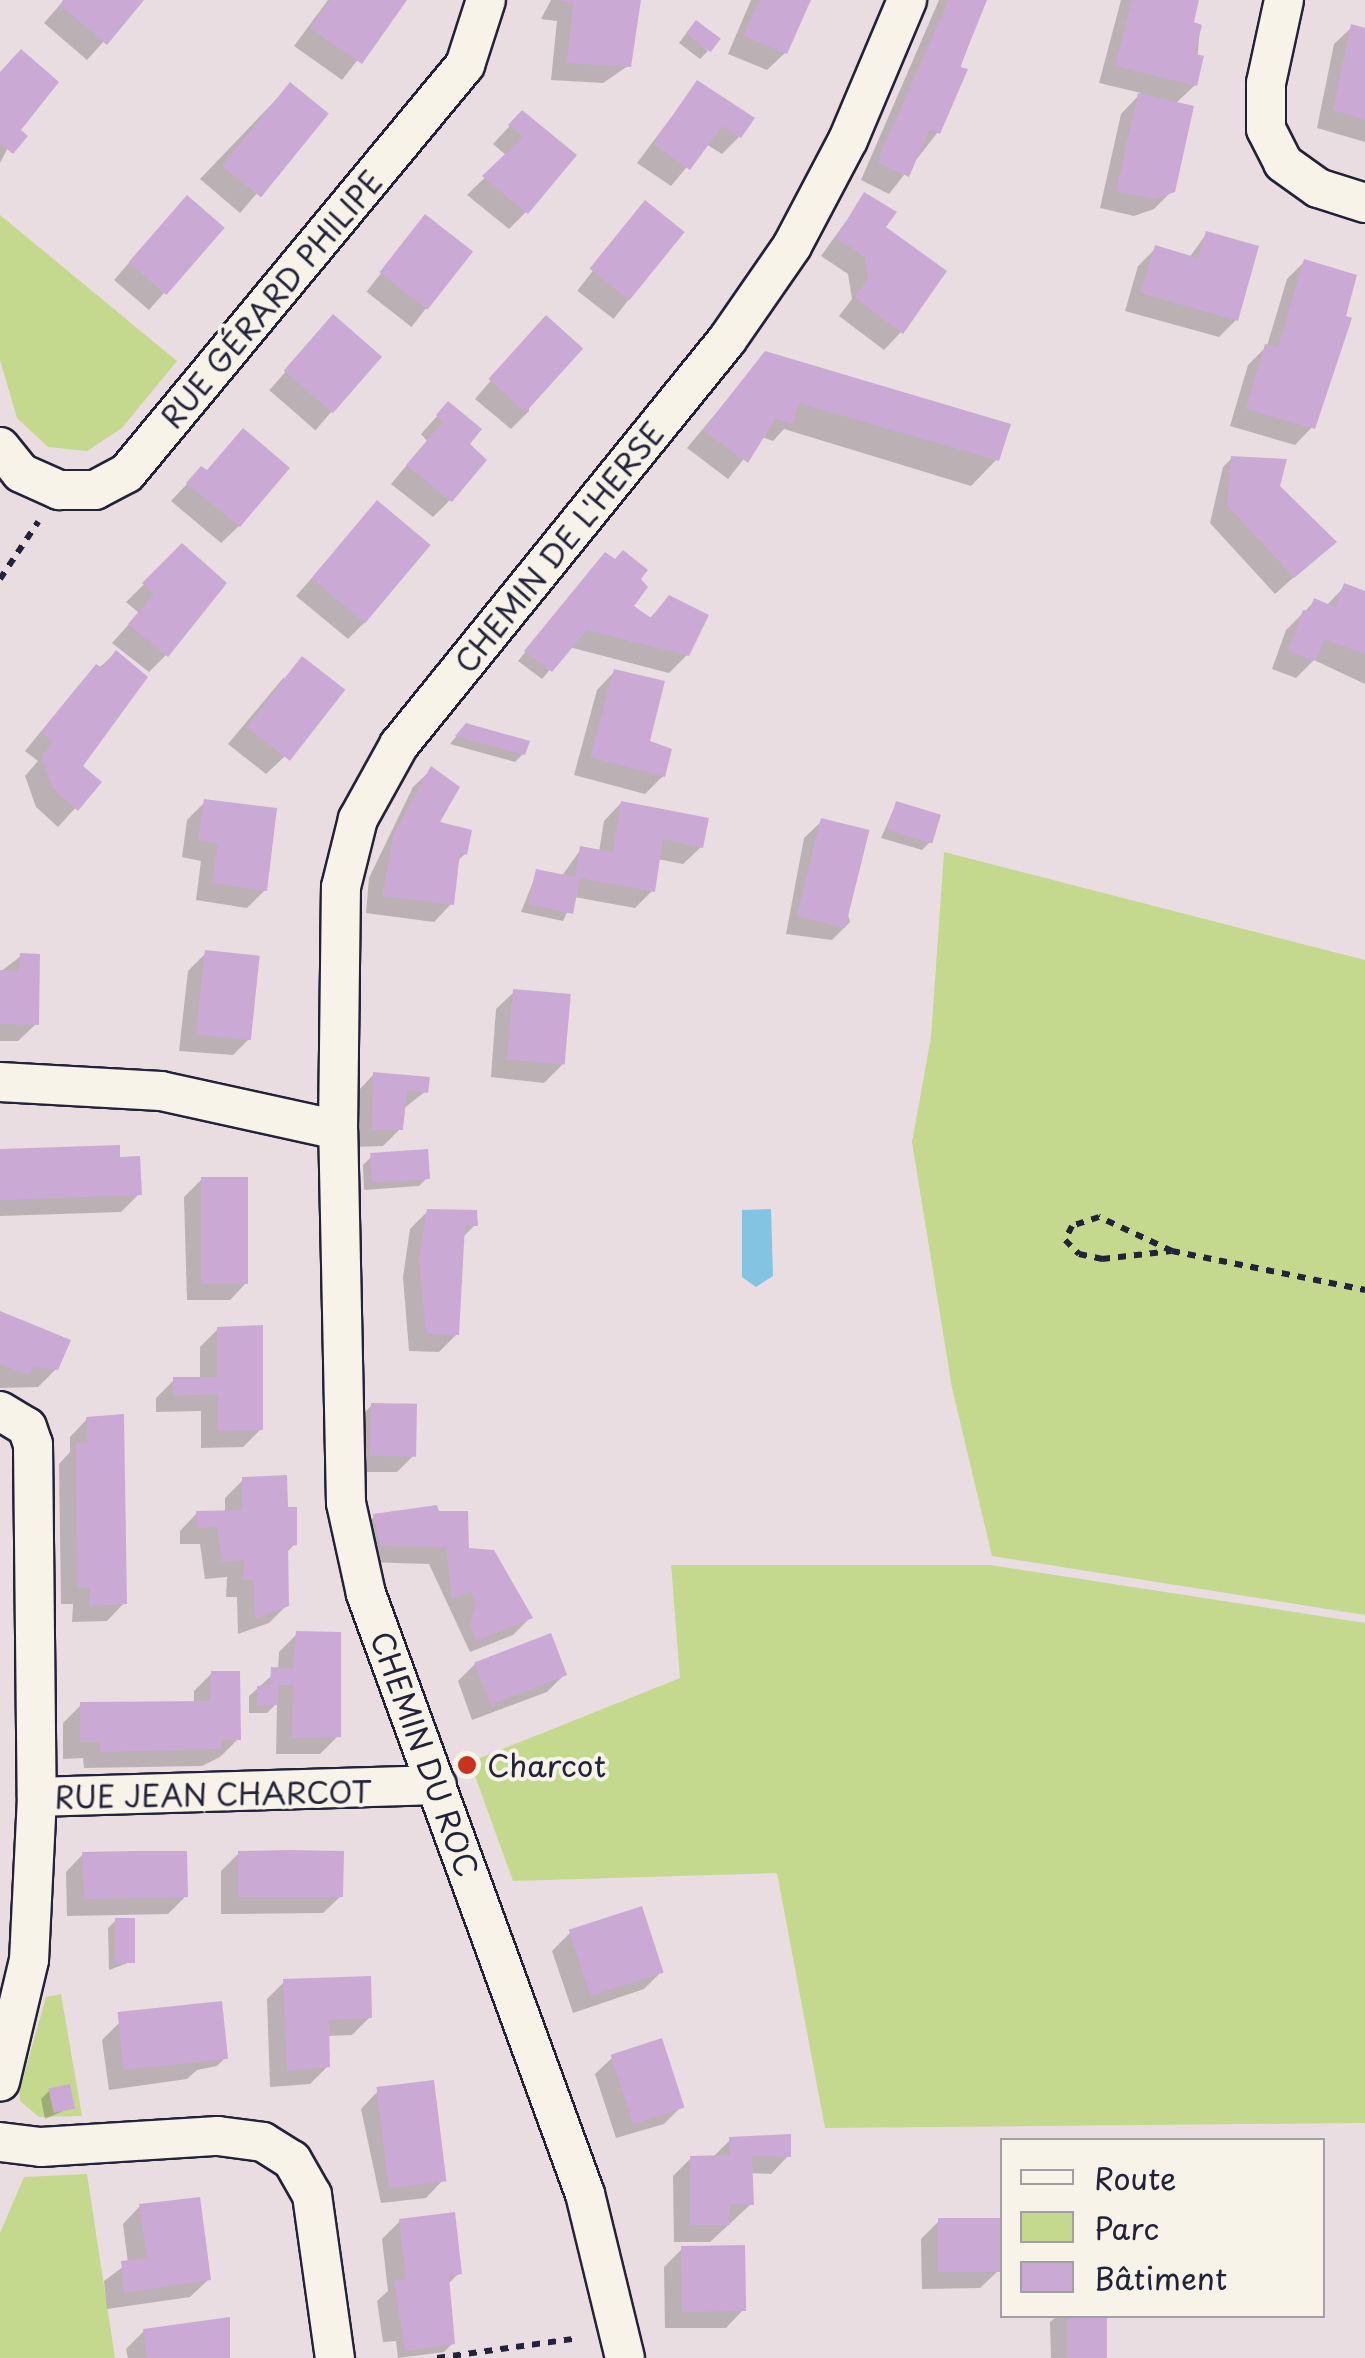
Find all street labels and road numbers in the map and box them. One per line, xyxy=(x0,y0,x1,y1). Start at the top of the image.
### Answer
street label: RUE GÉRARD PHILIPE xyxy=(152,162,390,436)
street label: CHEMIN DE L'HERSE xyxy=(447,415,671,679)
street label: CHEMIN DU ROC xyxy=(364,1625,486,1883)
street label: RUE JEAN CHARCOT xyxy=(53,1773,373,1815)

